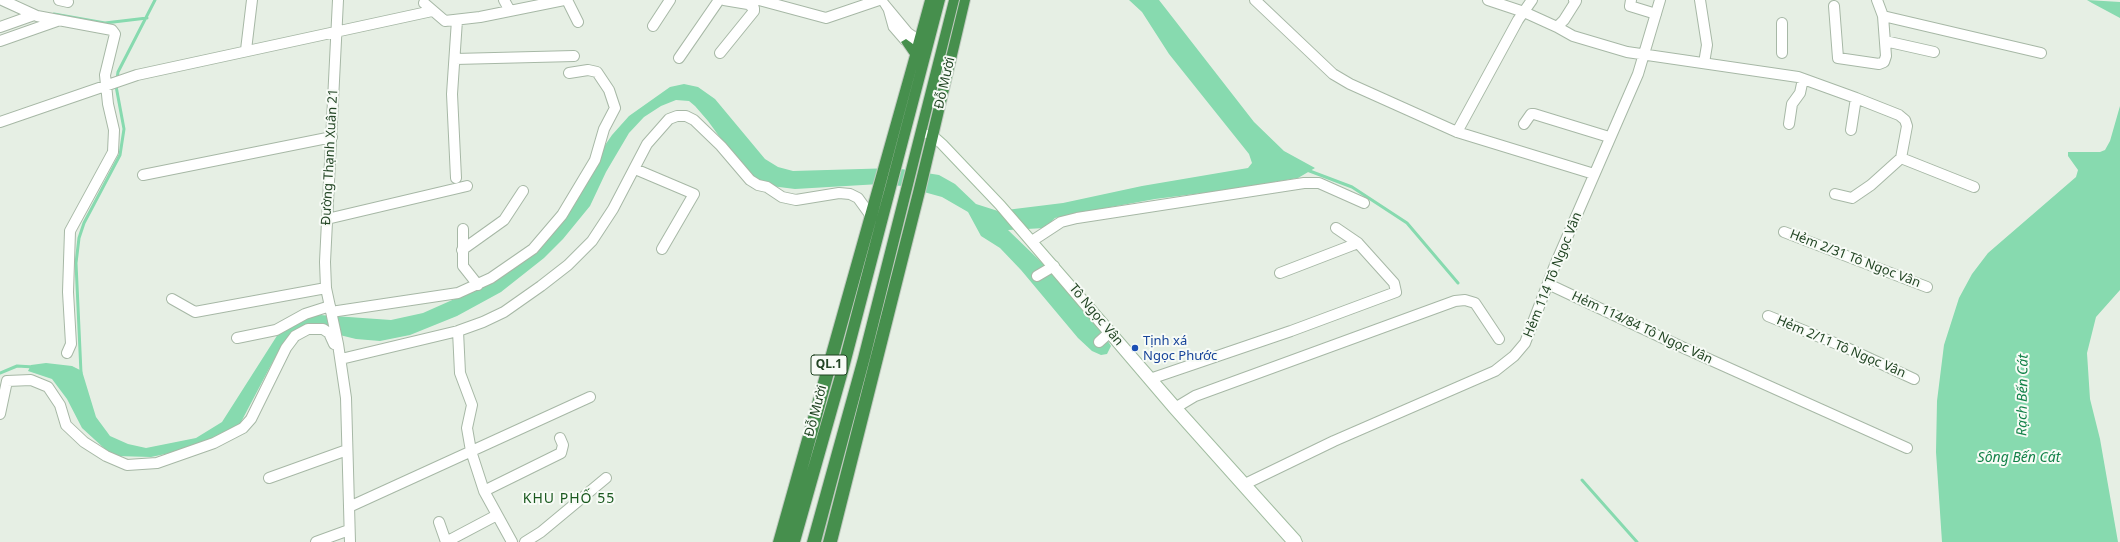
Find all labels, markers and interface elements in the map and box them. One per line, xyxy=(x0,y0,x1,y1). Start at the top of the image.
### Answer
street label: Đỗ Mười xyxy=(931,56,959,110)
street label: Đường Thạnh Xuân 21 xyxy=(319,88,341,226)
street label: Hẻm 114 Tô Ngọc Vân xyxy=(1521,210,1585,340)
street label: Hẻm 2/31 Tô Ngọc Vân xyxy=(1787,227,1923,291)
street label: Tô Ngọc Vân xyxy=(1066,281,1126,349)
street label: Hẻm 114/84 Tô Ngọc Vân xyxy=(1569,288,1715,368)
street label: Hẻm 2/11 Tô Ngọc Vân xyxy=(1774,313,1908,381)
place label: Tịnh xá Ngọc Phước xyxy=(1143,333,1217,364)
marker: Tịnh xá Ngọc Phước xyxy=(1130,343,1140,353)
water label: Rạch Bến Cát xyxy=(2014,354,2032,436)
road number: QL.1 xyxy=(811,355,847,375)
street label: Đỗ Mười xyxy=(802,384,830,438)
water label: Sông Bến Cát xyxy=(1978,450,2060,466)
district label: KHU PHỐ 55 xyxy=(523,491,615,507)

